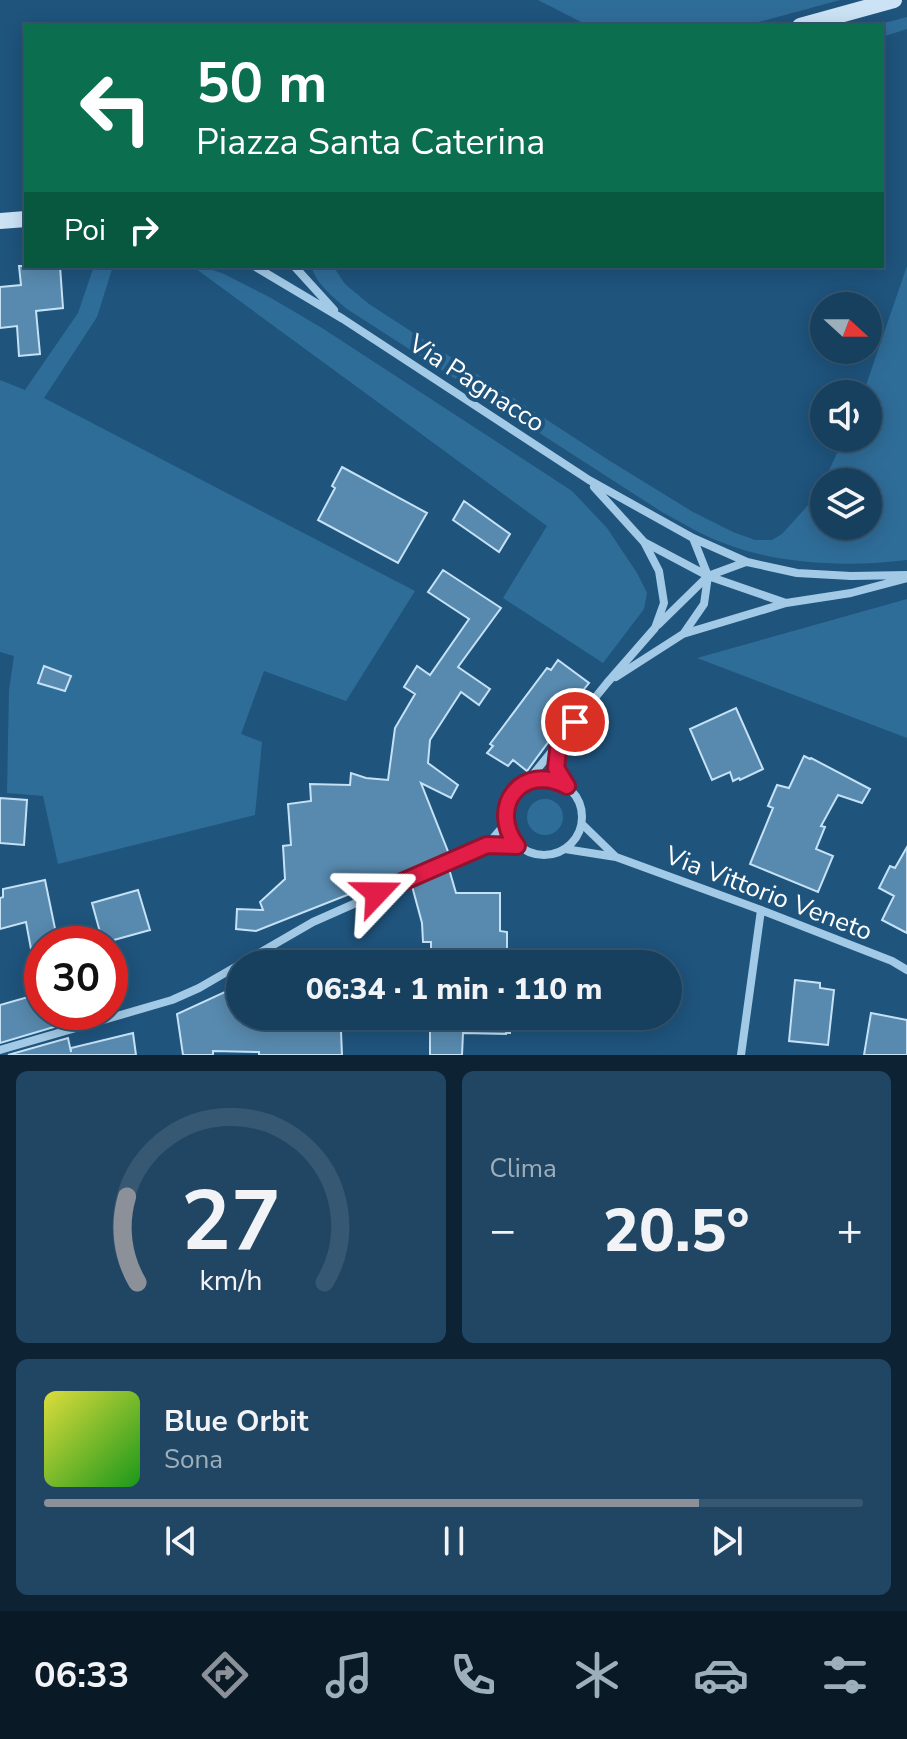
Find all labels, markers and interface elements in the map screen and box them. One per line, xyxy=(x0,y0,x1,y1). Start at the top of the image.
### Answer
text: 50 m xyxy=(196,45,327,122)
icon: left xyxy=(64,56,168,160)
text: Piazza Santa Caterina xyxy=(196,118,545,167)
icon: right xyxy=(122,208,166,252)
text: Poi xyxy=(64,210,106,251)
north arrow xyxy=(810,292,882,364)
map controls xyxy=(810,292,882,540)
street label: Via Pagnacco xyxy=(401,326,552,441)
button: sound xyxy=(810,380,882,452)
button: layers xyxy=(810,468,882,540)
pin xyxy=(541,688,609,756)
icon: arrive xyxy=(553,700,597,744)
street label: Via Vittorio Veneto xyxy=(659,837,877,949)
position arrow xyxy=(335,851,419,935)
speed limit sign: 30 xyxy=(24,926,128,1030)
text: 06:34 · 1 min · 110 m xyxy=(306,969,602,1010)
text: Clima xyxy=(490,1151,557,1186)
text: 27 xyxy=(181,1165,281,1278)
text: 20.5° xyxy=(603,1190,750,1272)
text: − xyxy=(490,1201,516,1261)
text: + xyxy=(837,1201,863,1261)
text: km/h xyxy=(199,1261,262,1300)
text: Blue Orbit xyxy=(164,1401,308,1442)
text: Sona xyxy=(164,1442,223,1477)
icon: previous xyxy=(159,1519,203,1563)
icon: pause xyxy=(432,1519,476,1563)
icon: next xyxy=(705,1519,749,1563)
icon: directions xyxy=(197,1647,253,1703)
icon: music xyxy=(321,1647,377,1703)
icon: phone xyxy=(445,1647,501,1703)
icon: climate xyxy=(569,1647,625,1703)
icon: car xyxy=(693,1647,749,1703)
icon: filters xyxy=(817,1647,873,1703)
text: 06:33 xyxy=(34,1651,129,1700)

